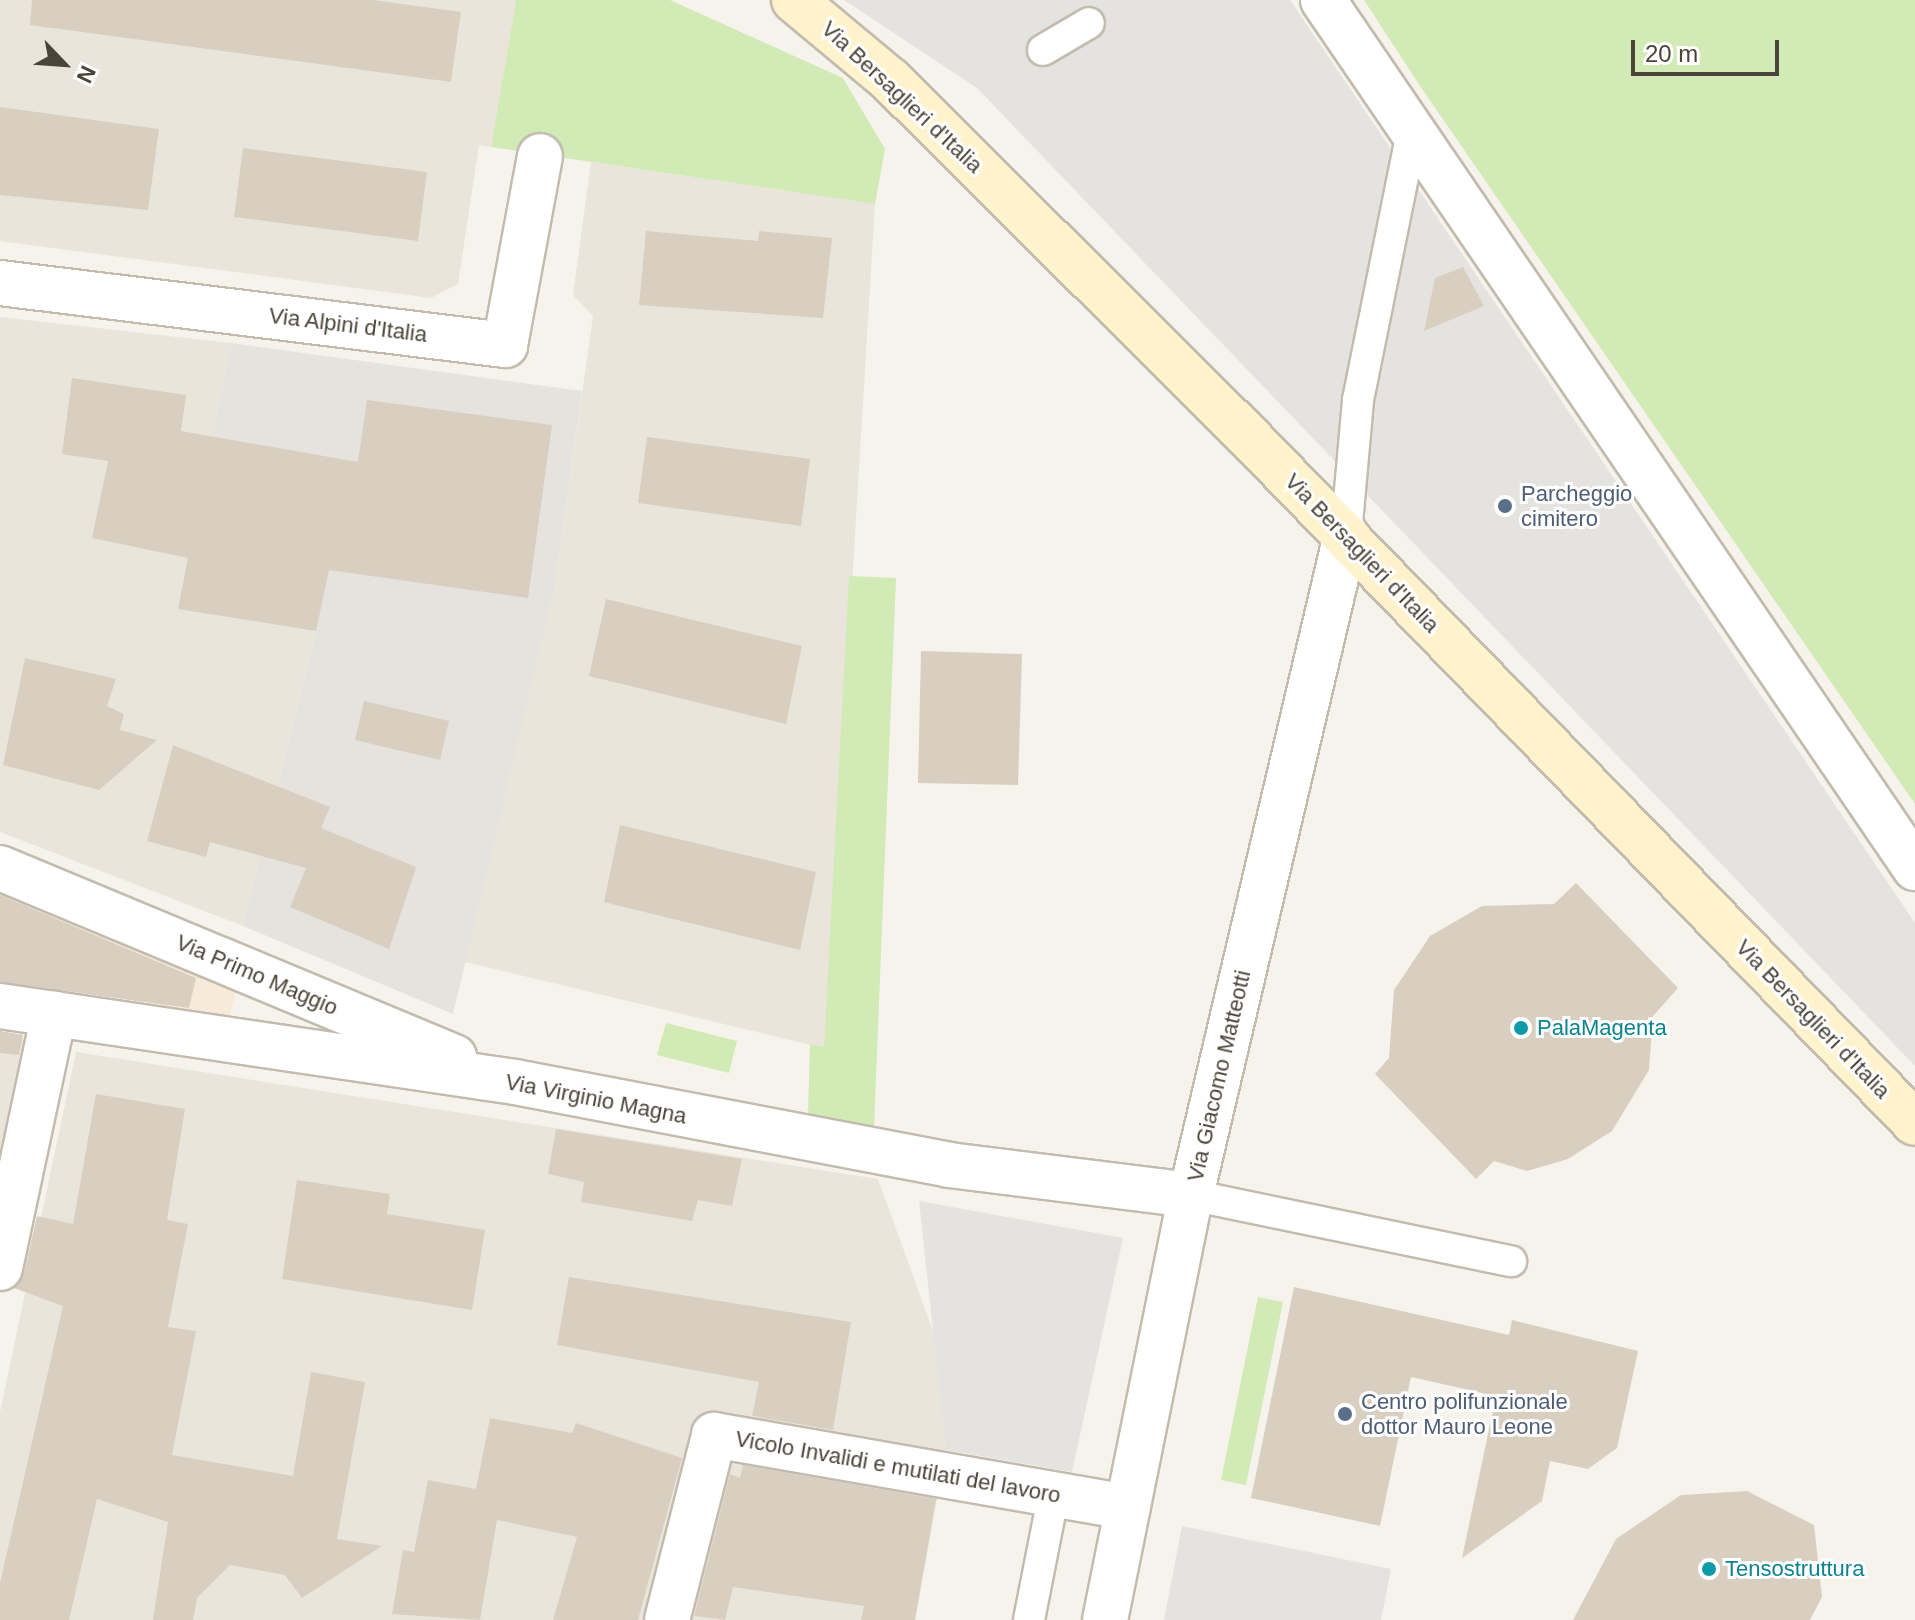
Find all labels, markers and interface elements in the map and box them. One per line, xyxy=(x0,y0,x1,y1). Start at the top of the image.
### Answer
street label: Via Bersaglieri d'Italia xyxy=(816,16,988,178)
north arrow xyxy=(24,24,104,104)
scale bar xyxy=(1635,24,1783,74)
text: 20 m xyxy=(1645,40,1698,67)
text: N xyxy=(72,62,101,87)
street label: Via Alpini d'Italia xyxy=(267,302,429,348)
street label: Via Bersaglieri d'Italia xyxy=(1279,468,1445,638)
place label: Parcheggio cimitero xyxy=(1521,480,1632,532)
marker: Parcheggio cimitero xyxy=(1496,497,1514,515)
street label: Via Primo Maggio xyxy=(172,929,342,1021)
street label: Via Bersaglieri d'Italia xyxy=(1730,934,1896,1104)
street label: Via Giacomo Matteotti xyxy=(1182,968,1256,1184)
place label: PalaMagenta xyxy=(1537,1015,1667,1041)
marker: PalaMagenta xyxy=(1512,1019,1530,1037)
street label: Via Virginio Magna xyxy=(503,1069,689,1129)
place label: Centro polifunzionale dottor Mauro Leone xyxy=(1361,1388,1568,1440)
marker: Centro polifunzionale dottor Mauro Leone xyxy=(1336,1405,1354,1423)
street label: Vicolo Invalidi e mutilati del lavoro xyxy=(733,1425,1063,1509)
place label: Tensostruttura xyxy=(1725,1556,1864,1582)
marker: Tensostruttura xyxy=(1700,1560,1718,1578)

